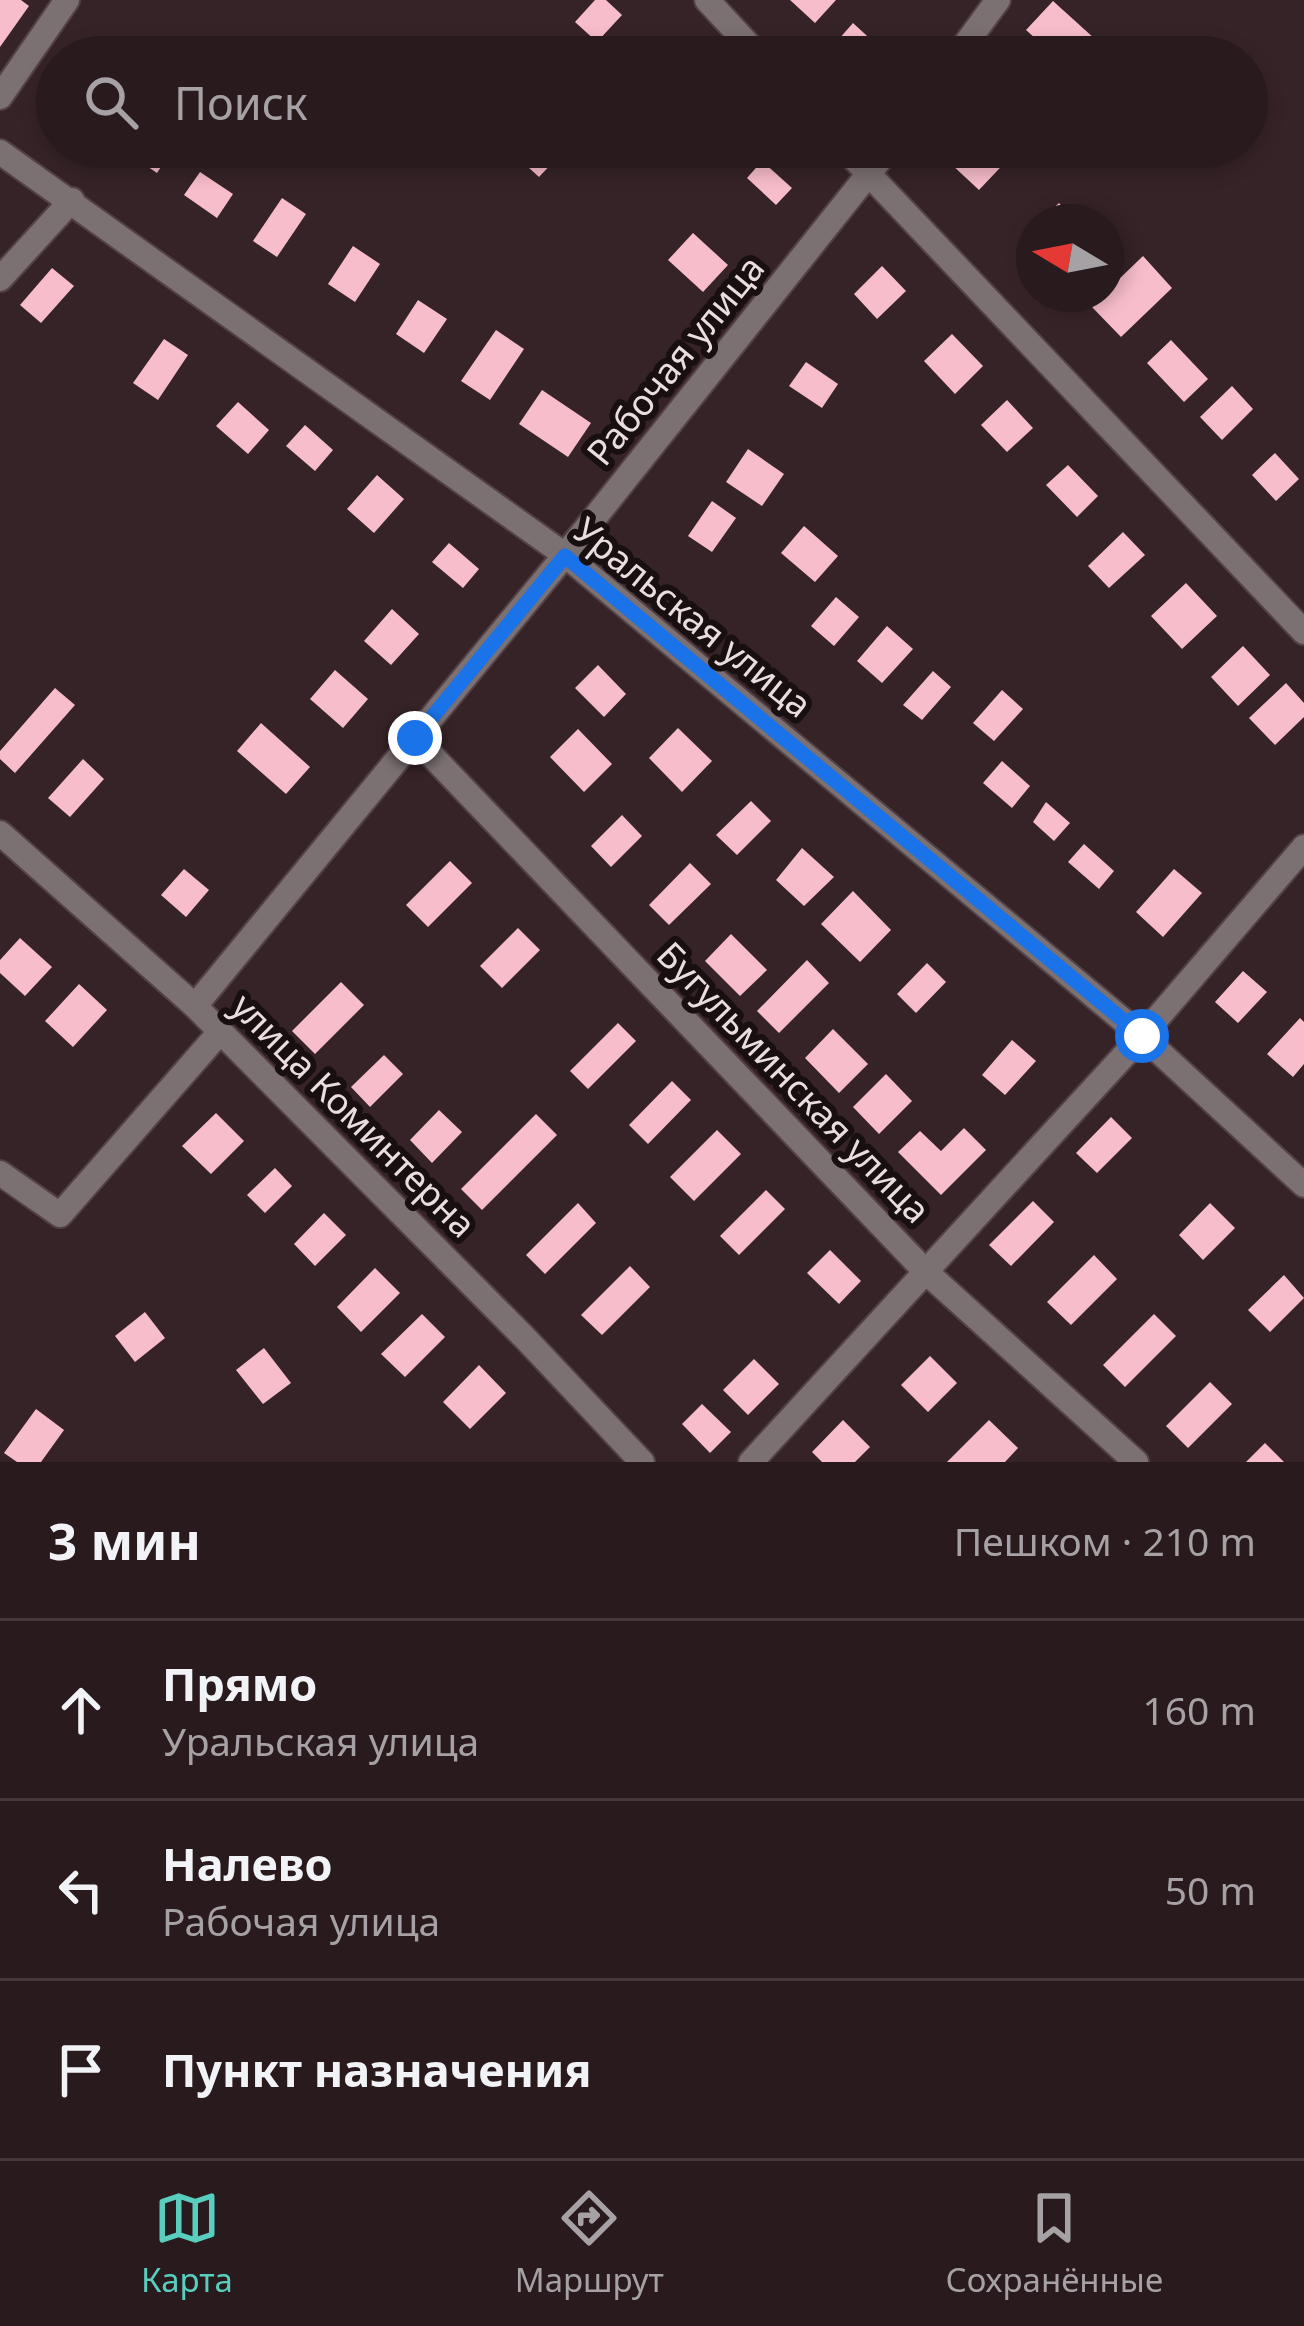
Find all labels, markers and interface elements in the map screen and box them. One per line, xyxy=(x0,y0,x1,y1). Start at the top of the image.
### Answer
search box xyxy=(36,36,1268,168)
icon: search xyxy=(78,69,144,135)
text: Поиск xyxy=(174,72,308,133)
north arrow xyxy=(1016,204,1124,312)
street label: Рабочая улица xyxy=(575,245,775,475)
street label: Уральская улица xyxy=(564,506,822,728)
route end xyxy=(388,711,442,765)
street label: Бугульминская улица xyxy=(647,931,941,1233)
street label: улица Коминтерна xyxy=(221,982,487,1248)
route start xyxy=(1115,1009,1169,1063)
text: 3 мин xyxy=(48,1505,201,1575)
text: Пешком · 210 m xyxy=(954,1514,1256,1567)
text: Прямо xyxy=(162,1653,317,1714)
icon: ahead xyxy=(48,1677,114,1743)
text: 160 m xyxy=(1142,1683,1256,1736)
text: Уральская улица xyxy=(162,1714,479,1767)
text: Налево xyxy=(162,1833,333,1894)
icon: left xyxy=(48,1857,114,1923)
text: 50 m xyxy=(1165,1863,1256,1916)
text: Рабочая улица xyxy=(162,1894,440,1947)
icon: arrive xyxy=(48,2037,114,2103)
text: Пункт назначения xyxy=(162,2039,592,2100)
tab: Карта xyxy=(141,2185,233,2302)
tab: Маршрут xyxy=(515,2185,664,2302)
tab: Сохранённые xyxy=(946,2185,1163,2302)

